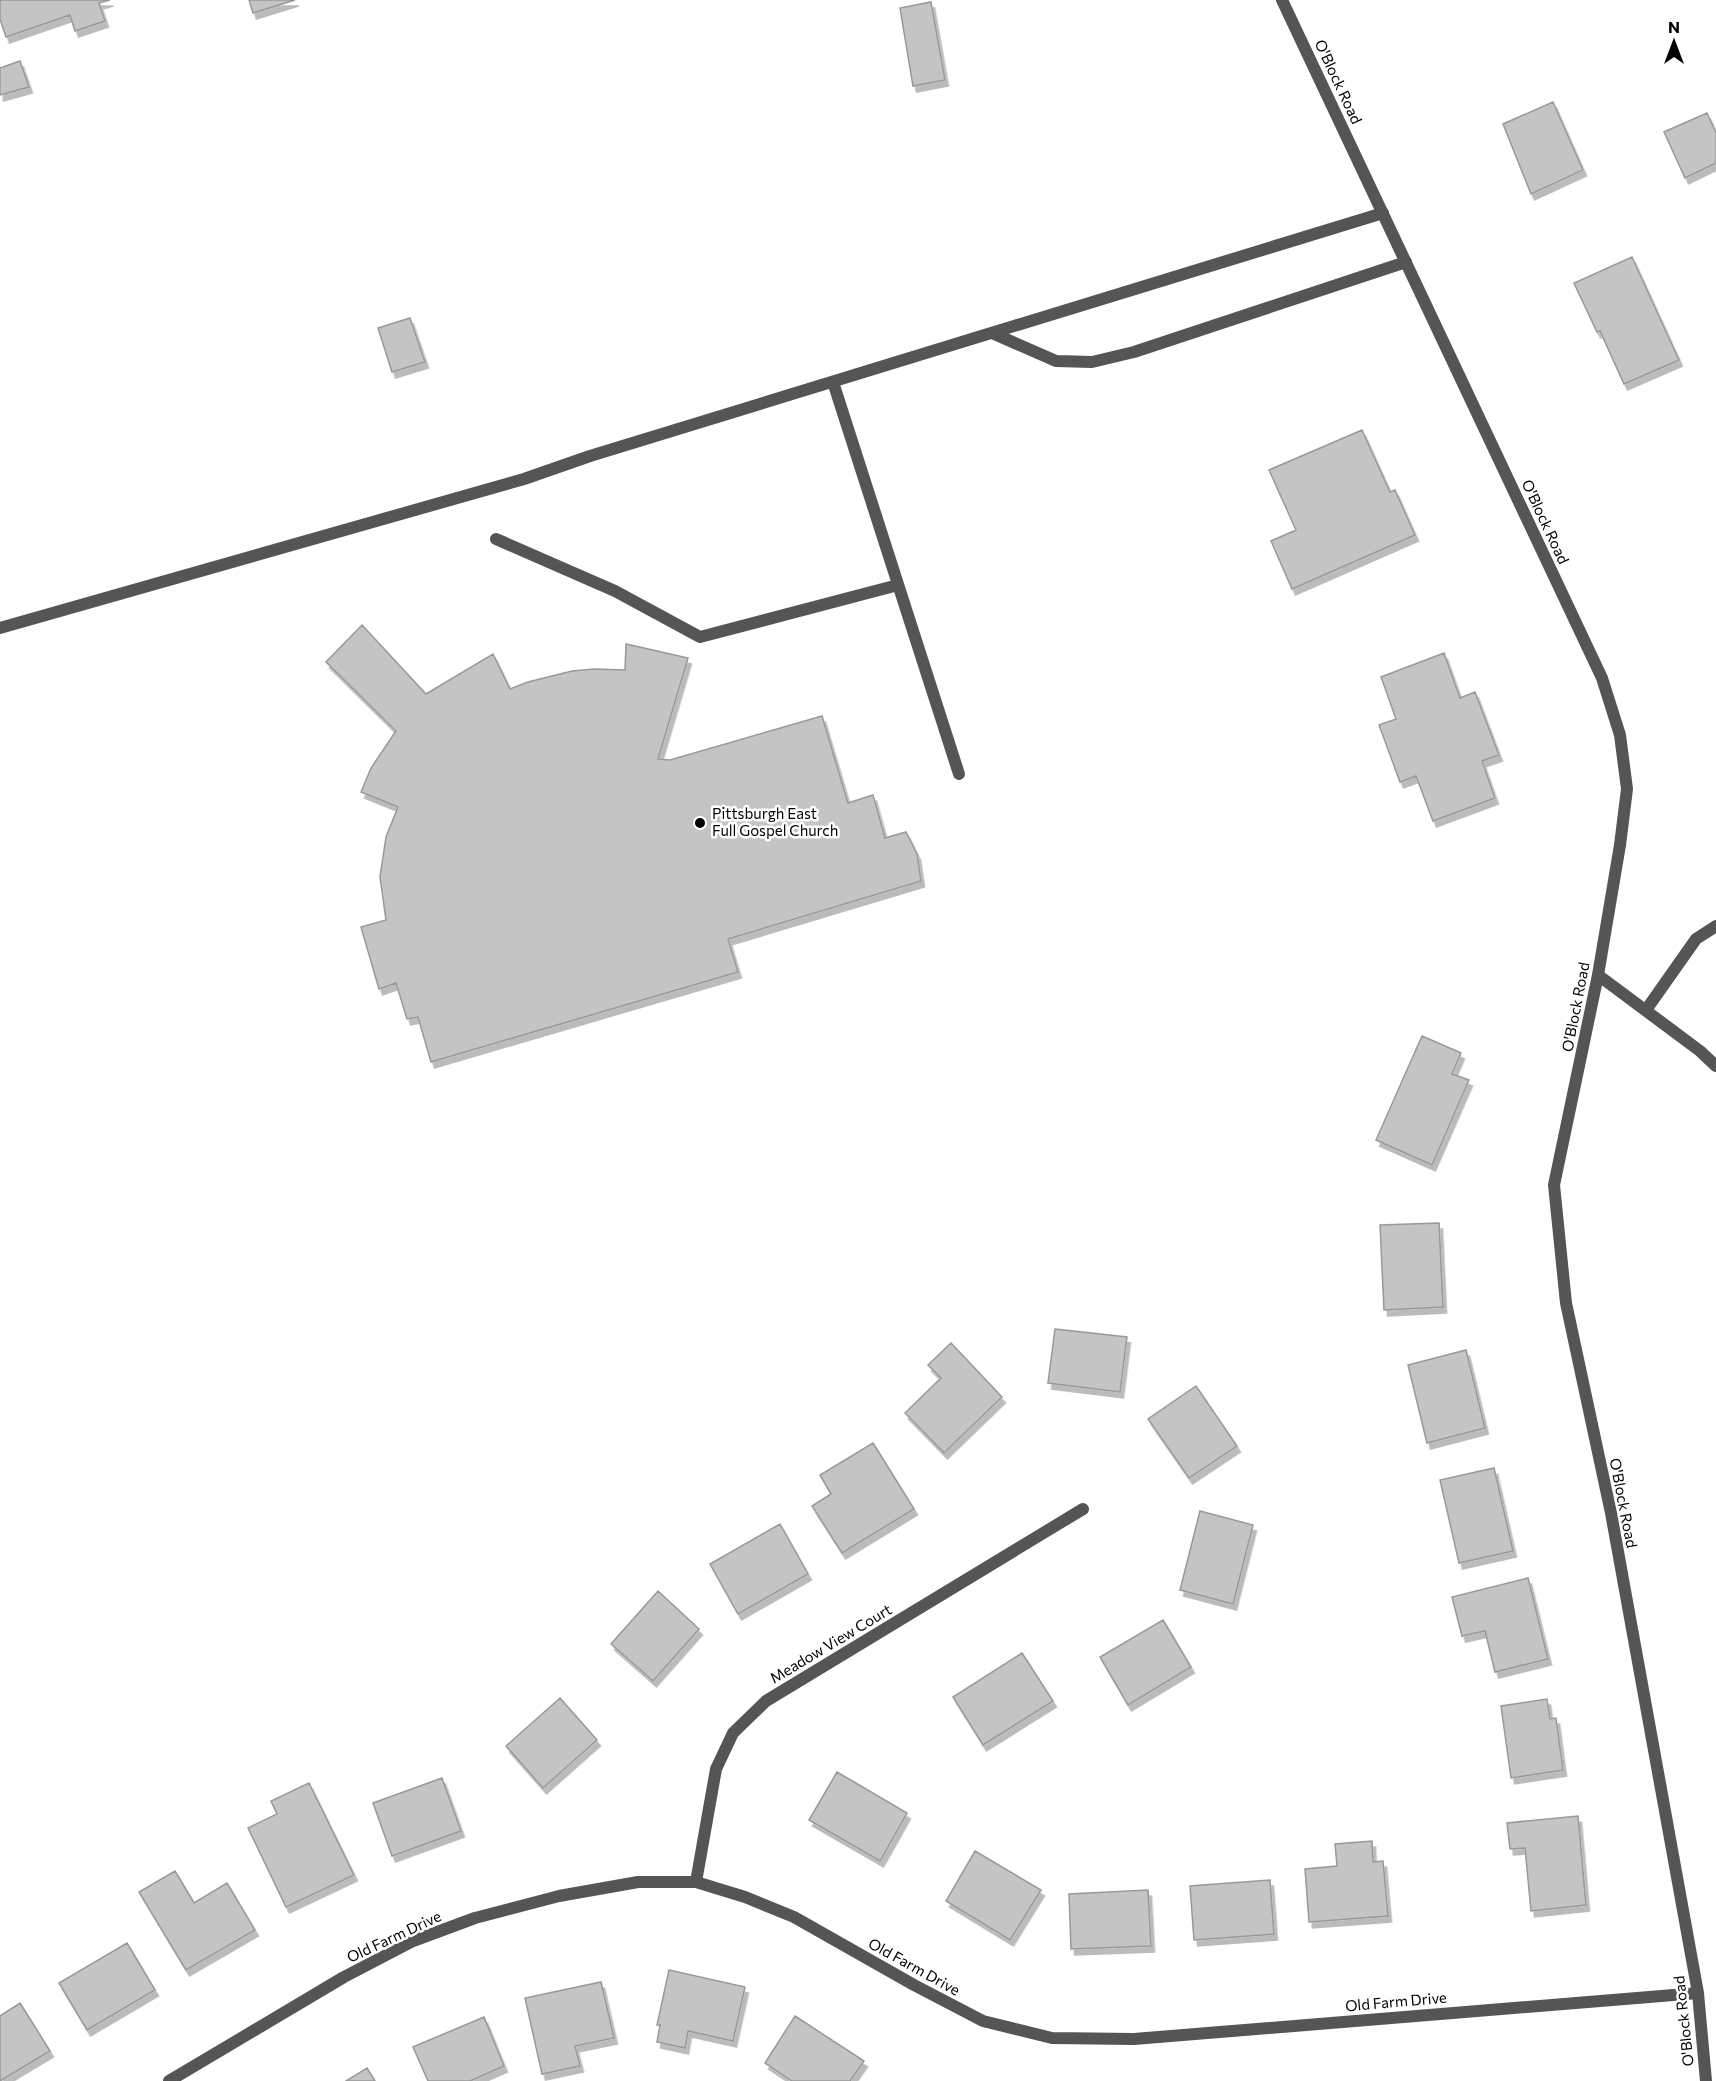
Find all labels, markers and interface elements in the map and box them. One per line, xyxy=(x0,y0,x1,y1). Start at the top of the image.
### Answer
north arrow xyxy=(1644,12,1704,72)
text: N xyxy=(1668,17,1680,36)
street label: O'Block Road xyxy=(1311,36,1366,127)
street label: O'Block Road xyxy=(1518,476,1573,567)
place label: Pittsburgh East Full Gospel Church xyxy=(712,804,838,839)
marker: Pittsburgh East Full Gospel Church xyxy=(693,816,707,830)
street label: O'Block Road xyxy=(1557,960,1593,1053)
street label: O'Block Road xyxy=(1606,1456,1642,1549)
street label: Meadow View Court xyxy=(766,1600,895,1687)
street label: Old Farm Drive xyxy=(344,1906,444,1966)
street label: Old Farm Drive xyxy=(866,1934,964,1999)
street label: O'Block Road xyxy=(1669,1975,1697,2067)
street label: Old Farm Drive xyxy=(1344,1988,1448,2014)

